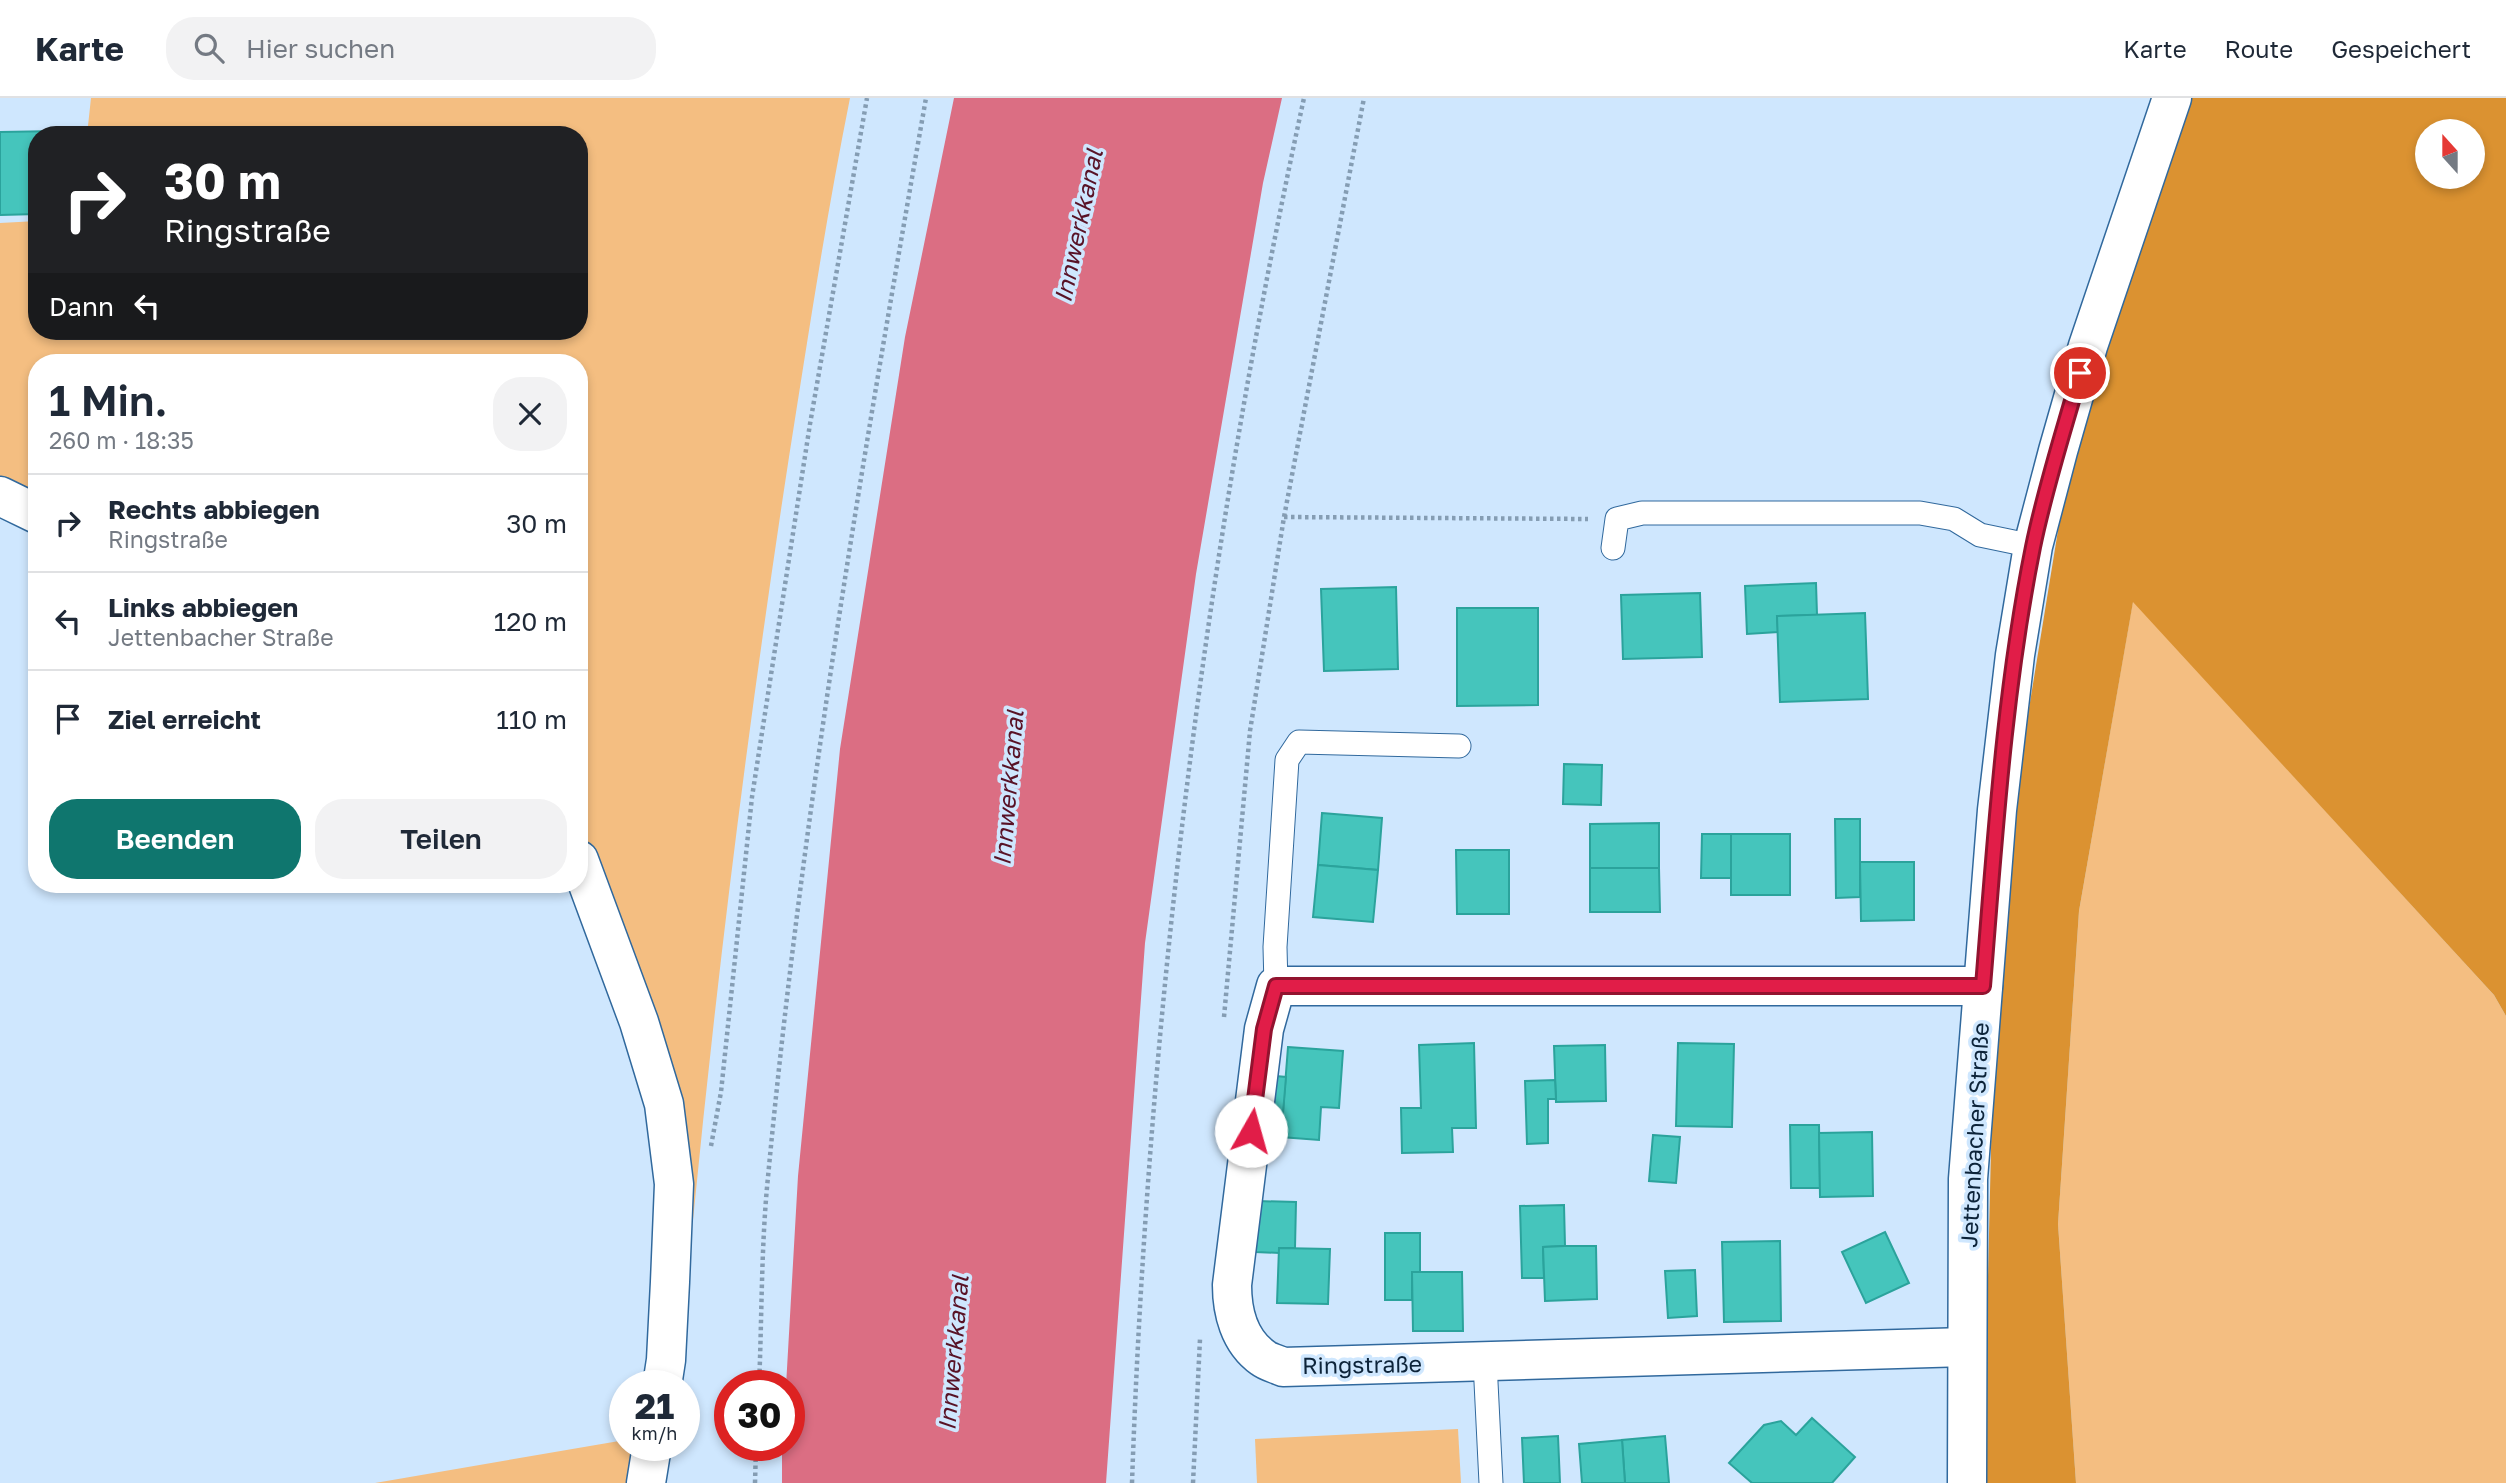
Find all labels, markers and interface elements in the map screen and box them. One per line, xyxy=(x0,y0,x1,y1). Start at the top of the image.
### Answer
search box xyxy=(166,17,656,80)
text: Karte xyxy=(35,29,124,68)
icon: search xyxy=(190,29,228,67)
text: Hier suchen xyxy=(246,33,395,64)
text: Karte xyxy=(2123,34,2187,63)
text: Route xyxy=(2225,34,2293,63)
text: Gespeichert xyxy=(2331,34,2471,63)
north arrow xyxy=(2415,119,2485,189)
map controls xyxy=(2415,119,2485,189)
water label: Innwerkkanal xyxy=(1047,145,1108,305)
text: 30 m xyxy=(164,151,281,210)
icon: right xyxy=(49,154,140,245)
text: Ringstraße xyxy=(164,211,331,249)
icon: left xyxy=(128,287,166,325)
text: Dann xyxy=(49,291,114,322)
pin xyxy=(2050,343,2110,403)
icon: arrive xyxy=(2061,354,2099,392)
text: 1 Min. xyxy=(49,375,167,425)
button: close xyxy=(493,377,567,451)
text: 260 m · 18:35 xyxy=(49,426,194,454)
text: Rechts abbiegen xyxy=(108,494,320,525)
icon: right xyxy=(49,504,87,542)
text: 30 m xyxy=(506,508,567,539)
text: Ringstraße xyxy=(108,525,228,553)
text: Links abbiegen xyxy=(108,592,298,623)
icon: left xyxy=(49,602,87,640)
text: 120 m xyxy=(494,606,567,637)
text: Jettenbacher Straße xyxy=(108,623,334,651)
icon: arrive xyxy=(49,700,87,738)
text: Ziel erreicht xyxy=(108,704,261,735)
text: 110 m xyxy=(496,704,567,735)
water label: Innwerkkanal xyxy=(986,708,1029,867)
button: Beenden xyxy=(49,799,301,879)
button: Teilen xyxy=(315,799,567,879)
street label: Jettenbacher Straße xyxy=(1954,1022,1994,1248)
position arrow xyxy=(1214,1094,1288,1168)
water label: Innwerkkanal xyxy=(931,1273,974,1432)
street label: Ringstraße xyxy=(1302,1349,1422,1379)
speed limit sign: 30 xyxy=(714,1370,805,1461)
text: 21 xyxy=(635,1385,674,1427)
text: km/h xyxy=(632,1422,677,1444)

